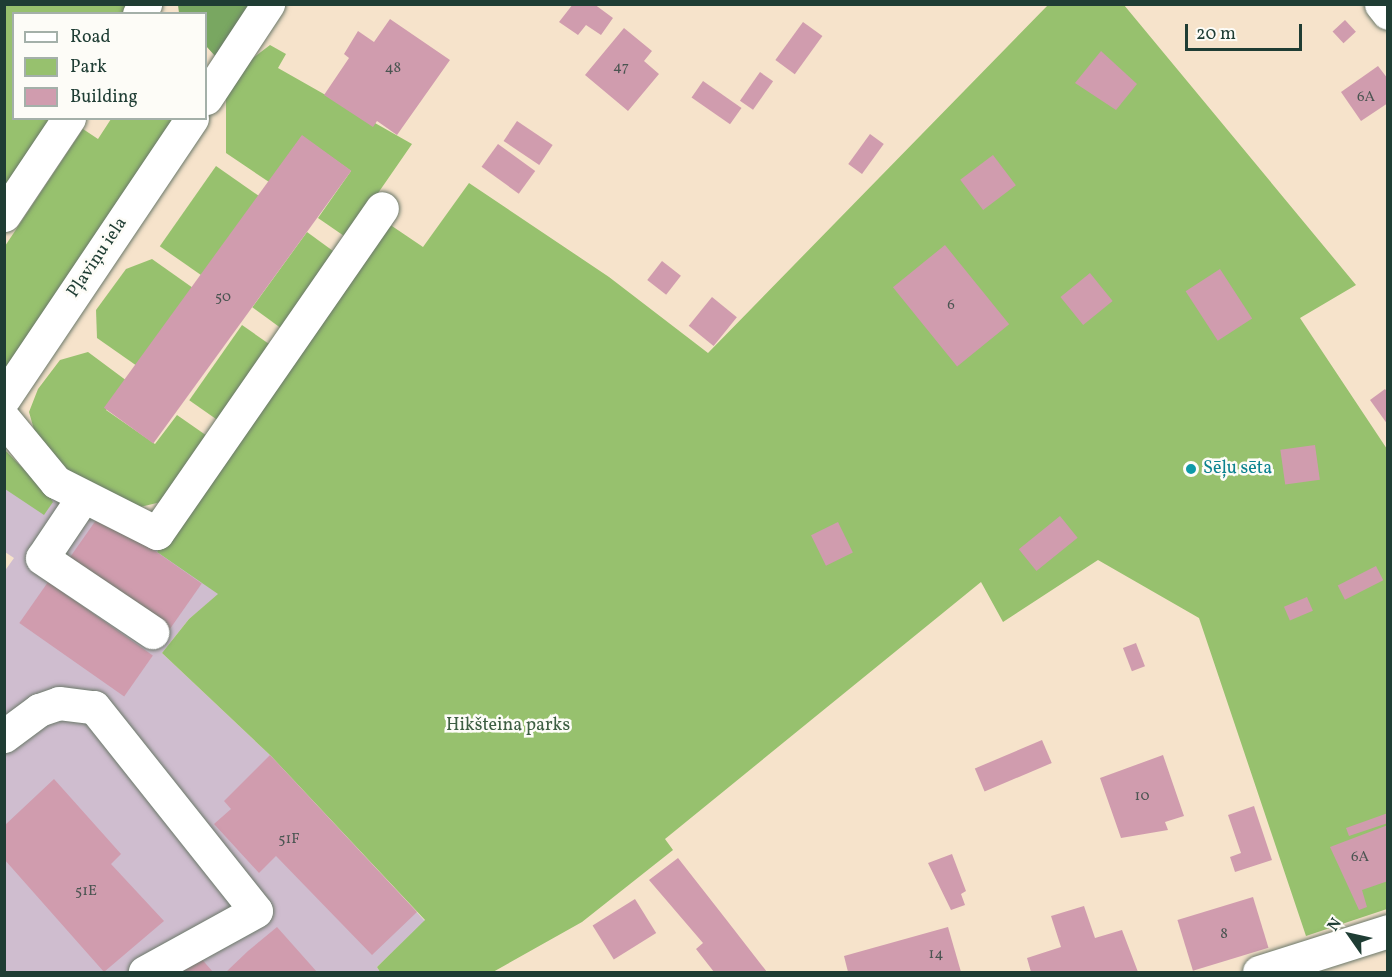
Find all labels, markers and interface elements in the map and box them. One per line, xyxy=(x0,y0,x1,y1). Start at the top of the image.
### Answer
legend xyxy=(12,12,207,120)
scale bar xyxy=(1188,12,1305,50)
text: 20 m xyxy=(1196,22,1236,47)
text: Road xyxy=(70,25,111,50)
text: Park xyxy=(70,55,107,80)
house number: 47 xyxy=(613,59,629,77)
house number: 48 xyxy=(385,60,401,78)
text: Building xyxy=(70,85,138,110)
house number: 6A xyxy=(1357,89,1375,107)
street label: Pļaviņu iela xyxy=(63,214,133,302)
house number: 50 xyxy=(215,289,231,307)
house number: 6 xyxy=(947,297,955,315)
place label: Sēļu sēta xyxy=(1203,458,1272,480)
marker: Sēļu sēta xyxy=(1184,462,1198,476)
park label: Hikšteina parks xyxy=(446,715,570,737)
house number: 10 xyxy=(1135,788,1149,806)
house number: 51F xyxy=(278,831,300,849)
house number: 6A xyxy=(1351,849,1369,867)
house number: 51E xyxy=(75,883,97,901)
north arrow xyxy=(1320,905,1380,965)
text: N xyxy=(1323,914,1347,936)
house number: 8 xyxy=(1220,926,1228,944)
house number: 14 xyxy=(929,946,943,964)

